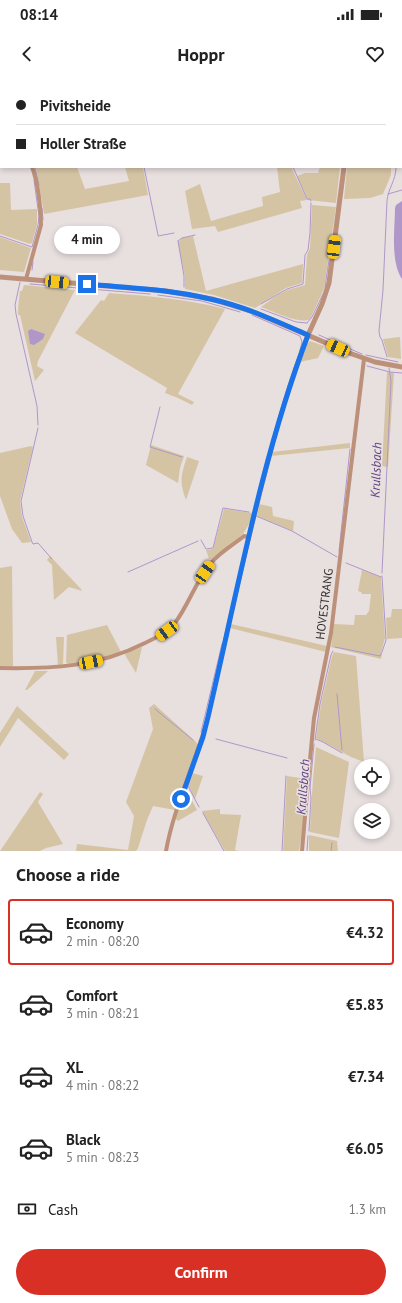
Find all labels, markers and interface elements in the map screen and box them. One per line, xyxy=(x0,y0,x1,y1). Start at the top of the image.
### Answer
text: 08:14 xyxy=(20,5,58,24)
icon: back xyxy=(16,43,38,65)
text: Hoppr xyxy=(177,43,225,66)
icon: heart xyxy=(364,43,386,65)
text: Pivitsheide xyxy=(40,96,111,115)
text: Holler Straße xyxy=(40,134,126,153)
callout: 4 min xyxy=(54,226,120,254)
text: 4 min xyxy=(71,231,103,248)
car xyxy=(327,234,341,260)
car xyxy=(45,275,69,289)
route end xyxy=(78,275,96,293)
car xyxy=(325,338,351,358)
water label: Krullsbach xyxy=(367,442,385,498)
car xyxy=(193,559,217,585)
street label: HOVESTRANG xyxy=(312,568,336,640)
car xyxy=(154,619,180,643)
car xyxy=(78,654,104,670)
water label: Krullsbach xyxy=(293,758,313,815)
map controls xyxy=(354,759,390,839)
button: locate xyxy=(354,759,390,795)
route start xyxy=(172,790,190,808)
button: layers xyxy=(354,803,390,839)
text: Choose a ride xyxy=(16,863,120,886)
icon: car xyxy=(18,914,54,950)
text: Economy xyxy=(66,914,124,933)
text: €4.32 xyxy=(346,923,384,942)
text: 2 min · 08:20 xyxy=(66,933,139,950)
icon: car xyxy=(18,986,54,1022)
text: Comfort xyxy=(66,986,118,1005)
text: €5.83 xyxy=(346,995,384,1014)
text: 3 min · 08:21 xyxy=(66,1005,139,1022)
icon: car xyxy=(18,1058,54,1094)
text: XL xyxy=(66,1058,83,1077)
text: €7.34 xyxy=(348,1067,384,1086)
text: 4 min · 08:22 xyxy=(66,1077,139,1094)
icon: car xyxy=(18,1130,54,1166)
text: Black xyxy=(66,1130,101,1149)
text: €6.05 xyxy=(346,1139,384,1158)
text: 5 min · 08:23 xyxy=(66,1149,139,1166)
icon: cash xyxy=(16,1198,38,1220)
text: Cash xyxy=(48,1200,78,1219)
text: 1.3 km xyxy=(349,1201,386,1218)
button: Confirm xyxy=(16,1249,386,1295)

